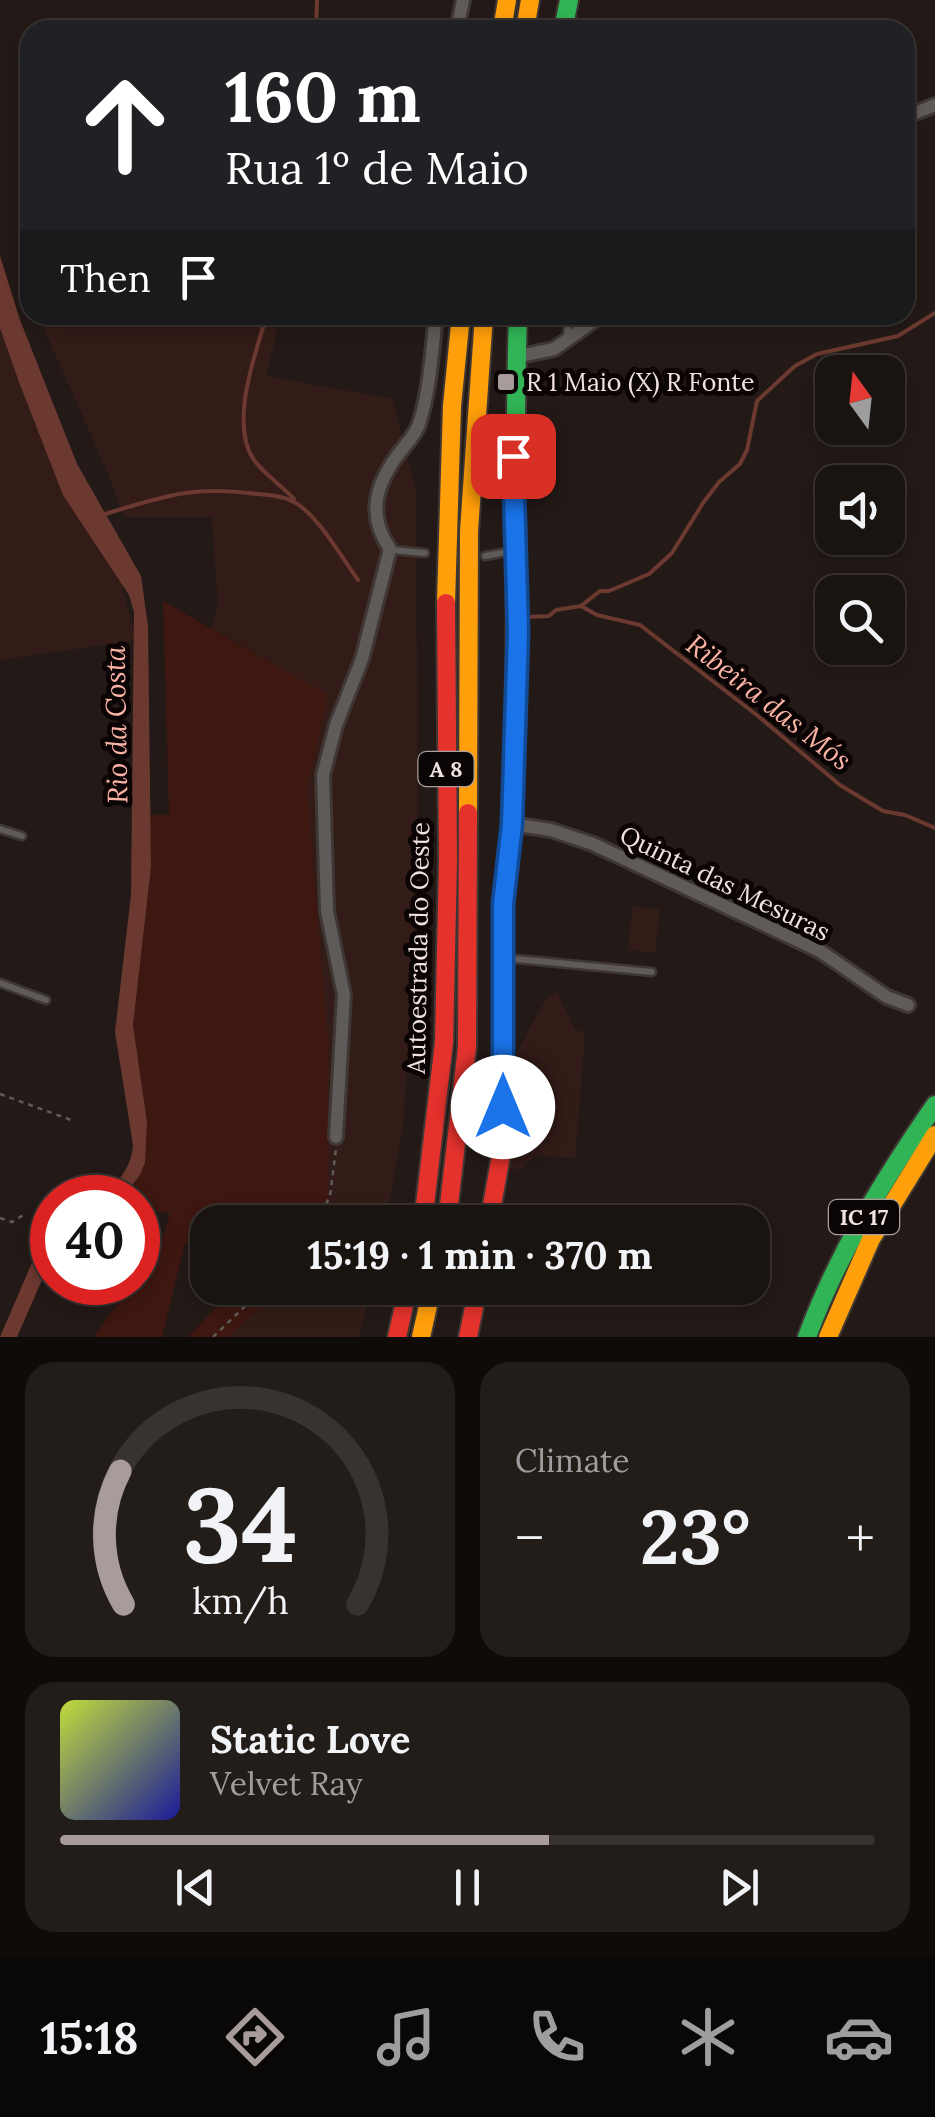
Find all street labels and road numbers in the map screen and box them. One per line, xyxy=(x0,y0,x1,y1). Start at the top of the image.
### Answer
road number: A 8 xyxy=(418,752,474,786)
street label: Quinta das Mesuras xyxy=(615,818,835,948)
street label: Autoestrada do Oeste xyxy=(400,822,436,1075)
road number: IC 17 xyxy=(829,1200,899,1234)

